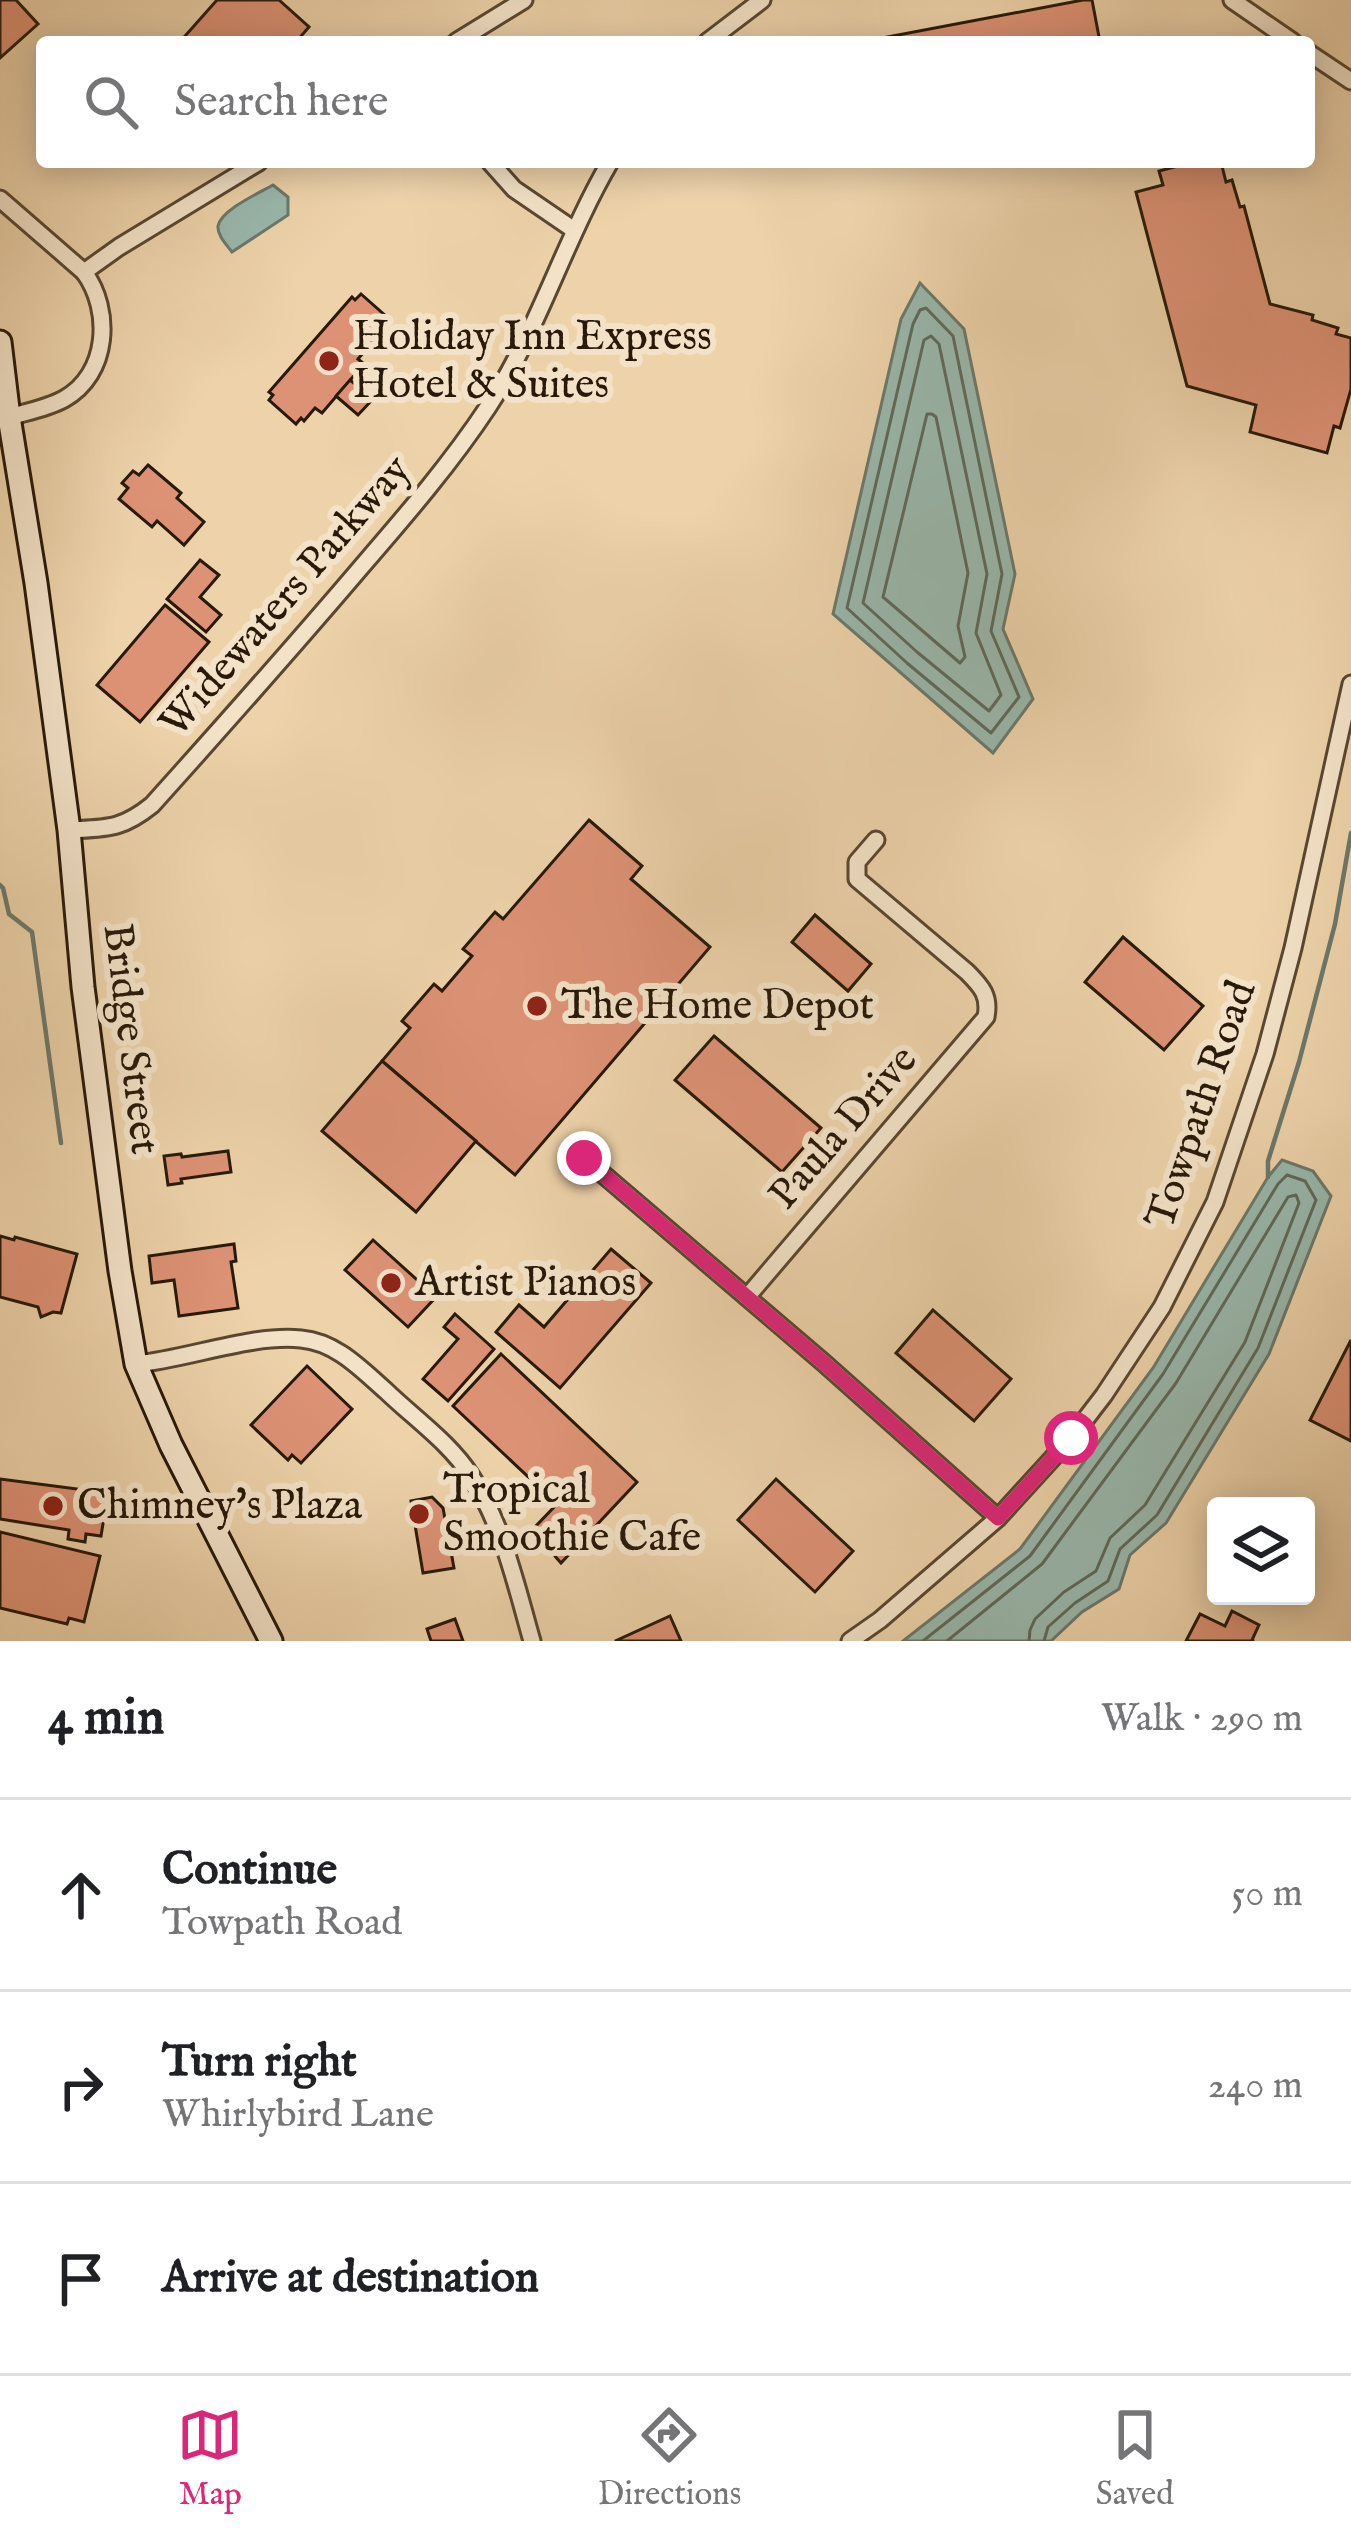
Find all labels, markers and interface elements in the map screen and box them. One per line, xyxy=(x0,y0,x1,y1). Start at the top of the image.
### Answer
search box xyxy=(36,36,1315,168)
icon: search xyxy=(78,69,144,135)
text: Search here xyxy=(174,74,388,131)
place label: Holiday Inn Express Hotel & Suites xyxy=(353,311,712,412)
marker: Holiday Inn Express Hotel & Suites xyxy=(316,348,342,374)
street label: Widewaters Parkway xyxy=(149,445,423,749)
street label: Bridge Street xyxy=(90,921,170,1157)
street label: Towpath Road xyxy=(1135,974,1269,1236)
place label: The Home Depot xyxy=(561,980,874,1033)
marker: The Home Depot xyxy=(524,993,550,1019)
street label: Paula Drive xyxy=(758,1035,930,1221)
route end xyxy=(557,1131,611,1185)
place label: Artist Pianos xyxy=(414,1257,636,1310)
marker: Artist Pianos xyxy=(378,1270,404,1296)
route start xyxy=(1044,1411,1098,1465)
place label: Tropical Smoothie Cafe xyxy=(443,1464,701,1565)
place label: Chimney's Plaza xyxy=(77,1480,363,1533)
marker: Chimney's Plaza xyxy=(40,1493,66,1519)
map controls xyxy=(1207,1497,1315,1605)
button: layers xyxy=(1207,1497,1315,1605)
marker: Tropical Smoothie Cafe xyxy=(406,1501,432,1527)
text: 4 min xyxy=(48,1687,164,1752)
text: Walk · 290 m xyxy=(1101,1695,1303,1744)
text: Continue xyxy=(162,1842,337,1899)
icon: ahead xyxy=(48,1862,114,1928)
text: 50 m xyxy=(1231,1870,1303,1919)
text: Towpath Road xyxy=(162,1899,402,1948)
text: Turn right xyxy=(162,2034,357,2091)
icon: right xyxy=(48,2054,114,2120)
text: 240 m xyxy=(1208,2062,1303,2111)
text: Whirlybird Lane xyxy=(162,2091,434,2140)
icon: arrive xyxy=(48,2246,114,2312)
text: Arrive at destination xyxy=(162,2250,539,2307)
tab: Map xyxy=(177,2402,243,2516)
tab: Directions xyxy=(598,2402,741,2516)
tab: Saved xyxy=(1096,2402,1174,2516)

